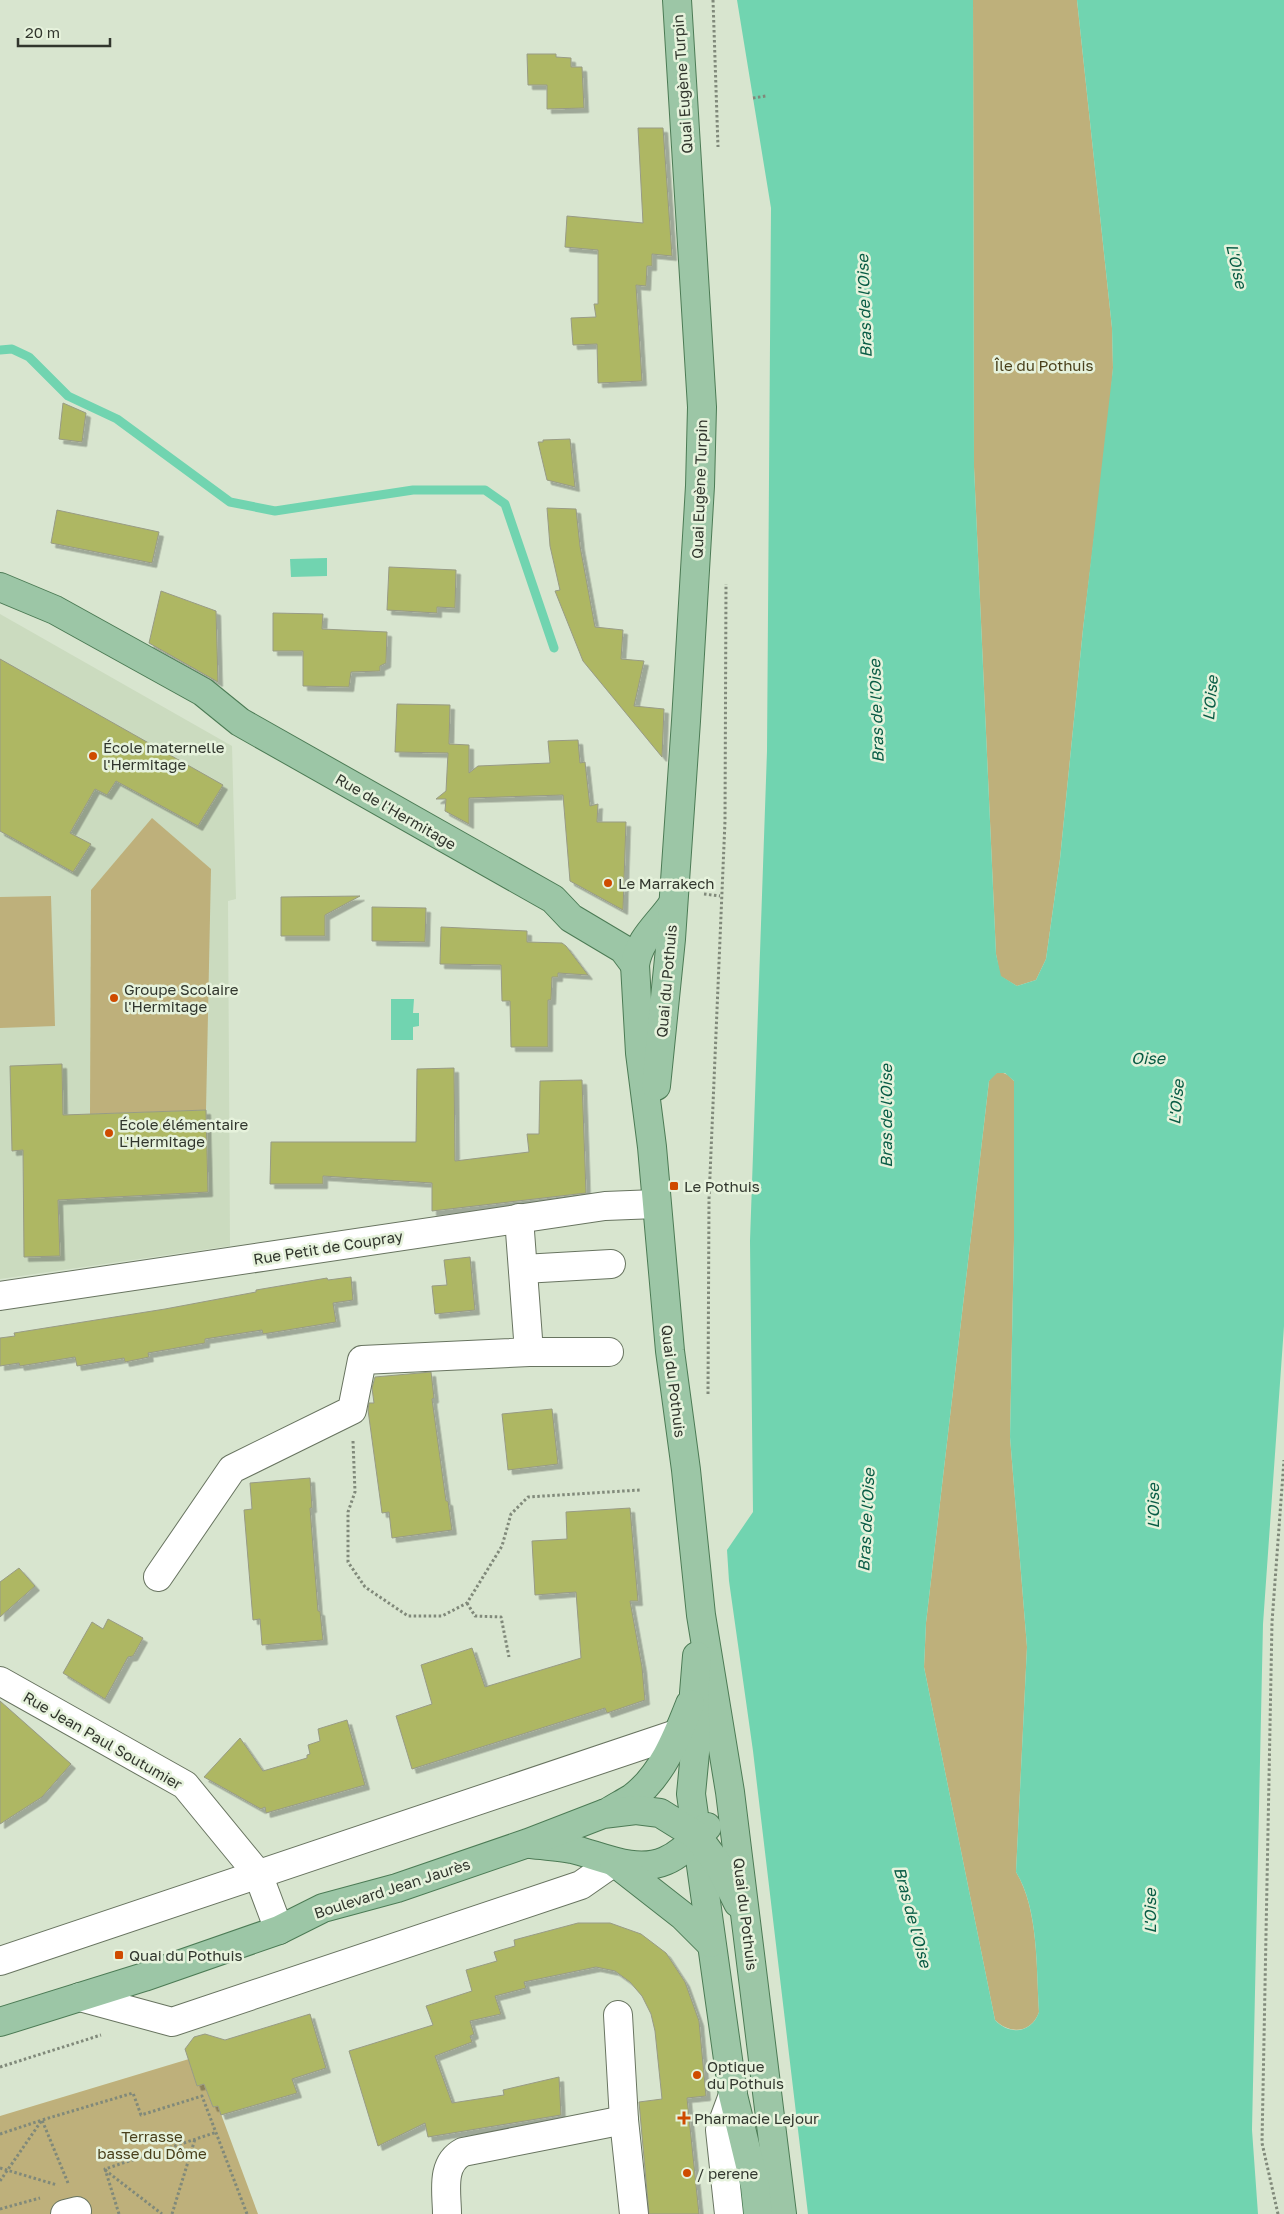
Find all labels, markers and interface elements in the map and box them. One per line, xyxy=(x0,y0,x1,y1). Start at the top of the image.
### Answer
street label: Quai Eugène Turpin xyxy=(668,14,696,154)
scale bar xyxy=(18,15,110,47)
text: 20 m xyxy=(25,23,60,41)
water label: L'Oise xyxy=(1222,242,1252,292)
water label: Bras de l'Oise xyxy=(852,252,876,358)
park label: Île du Pothuis xyxy=(994,356,1093,374)
street label: Quai Eugène Turpin xyxy=(688,419,710,559)
water label: Bras de l'Oise xyxy=(864,657,888,763)
water label: L'Oise xyxy=(1198,673,1222,721)
place label: École maternelle l'Hermitage xyxy=(103,738,225,773)
marker: École maternelle l'Hermitage xyxy=(87,750,99,762)
street label: Rue de l'Hermitage xyxy=(333,769,460,853)
place label: Le Marrakech xyxy=(618,874,715,892)
marker: Le Marrakech xyxy=(602,877,614,889)
street label: Quai du Pothuis xyxy=(652,924,680,1038)
place label: Groupe Scolaire l'Hermitage xyxy=(124,980,239,1015)
marker: Groupe Scolaire l'Hermitage xyxy=(108,992,120,1004)
water label: Oise xyxy=(1131,1048,1167,1068)
water label: Bras de l'Oise xyxy=(876,1063,896,1168)
water label: L'Oise xyxy=(1164,1077,1188,1125)
place label: École élémentaire L'Hermitage xyxy=(119,1115,249,1150)
marker: École élémentaire L'Hermitage xyxy=(103,1127,115,1139)
place label: Le Pothuis xyxy=(684,1177,760,1195)
marker: Le Pothuis xyxy=(668,1180,680,1192)
street label: Rue Petit de Coupray xyxy=(252,1226,405,1268)
street label: Quai du Pothuis xyxy=(658,1324,690,1438)
water label: Bras de l'Oise xyxy=(853,1466,879,1572)
water label: L'Oise xyxy=(1143,1482,1163,1528)
street label: Rue Jean Paul Soutumier xyxy=(20,1687,186,1793)
street label: Boulevard Jean Jaurès xyxy=(312,1854,472,1922)
street label: Quai du Pothuis xyxy=(730,1857,762,1971)
water label: Bras de l'Oise xyxy=(890,1865,936,1971)
water label: L'Oise xyxy=(1140,1887,1160,1933)
place label: Quai du Pothuis xyxy=(129,1946,242,1964)
marker: Quai du Pothuis xyxy=(113,1949,125,1961)
place label: Optique du Pothuis xyxy=(707,2057,784,2092)
marker: Optique du Pothuis xyxy=(691,2069,703,2081)
place label: Pharmacie Lejour xyxy=(694,2109,819,2127)
marker: Pharmacie Lejour xyxy=(678,2112,690,2124)
park label: Terrasse basse du Dôme xyxy=(97,2127,207,2162)
place label: / perene xyxy=(697,2164,759,2182)
marker: / perene xyxy=(681,2167,693,2179)

